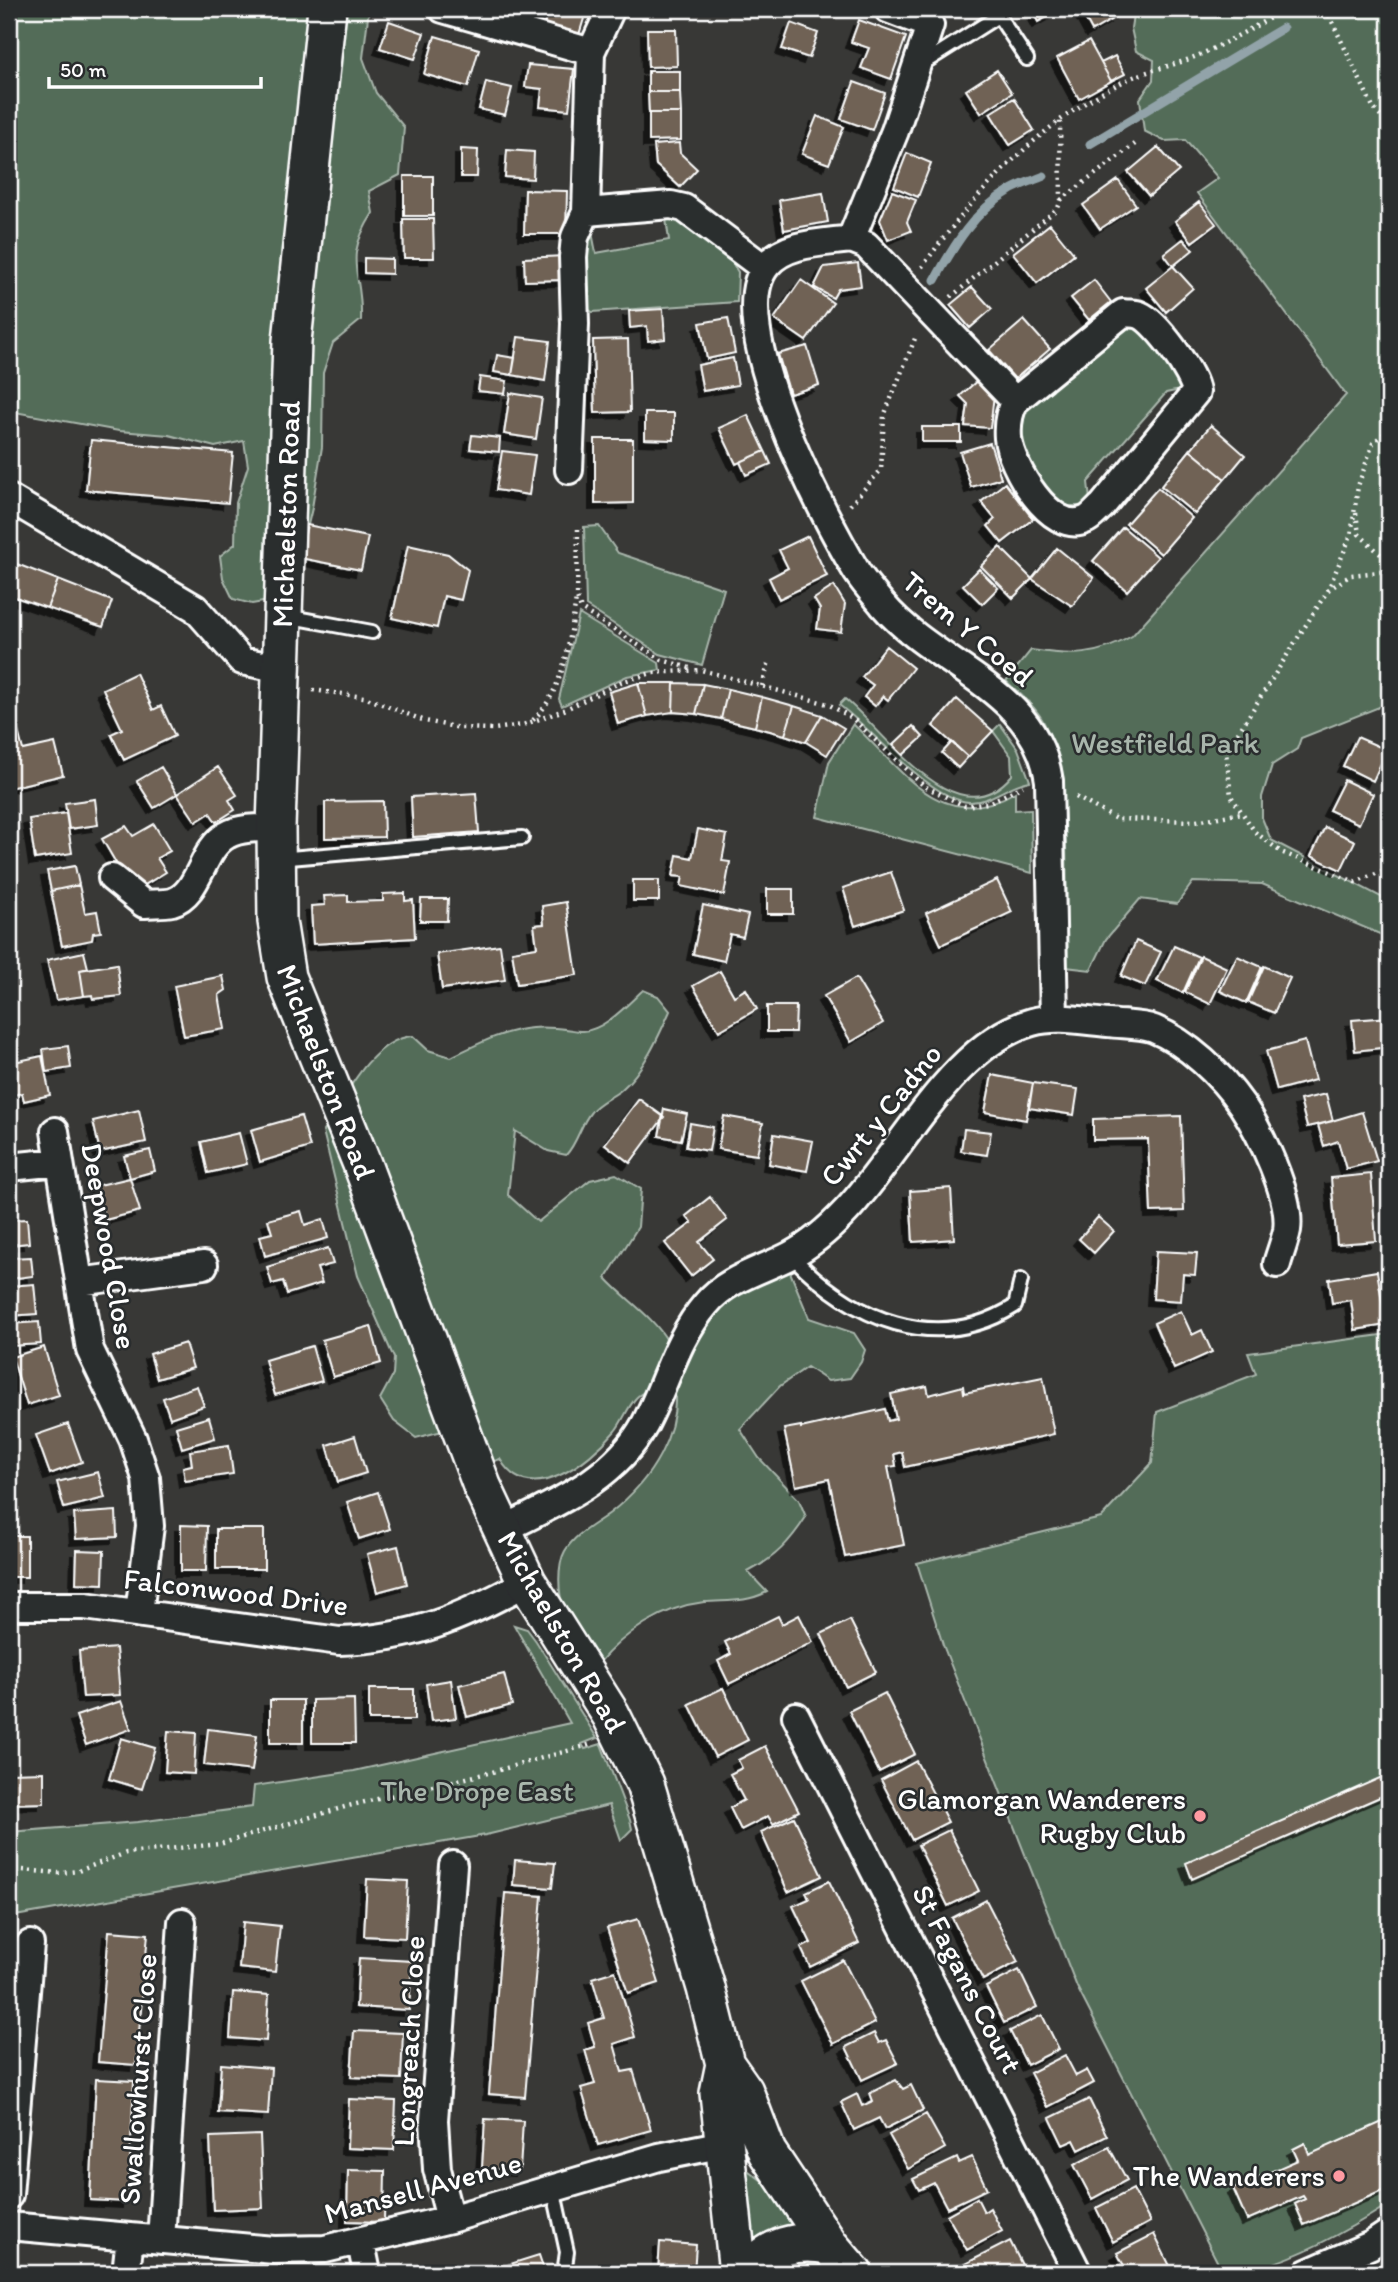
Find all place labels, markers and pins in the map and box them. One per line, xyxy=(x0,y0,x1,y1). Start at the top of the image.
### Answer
place label: Glamorgan Wanderers Rugby Club xyxy=(897,1780,1186,1851)
marker: Glamorgan Wanderers Rugby Club xyxy=(1192,1808,1208,1824)
place label: The Wanderers xyxy=(1133,2157,1325,2194)
marker: The Wanderers xyxy=(1331,2168,1347,2184)

